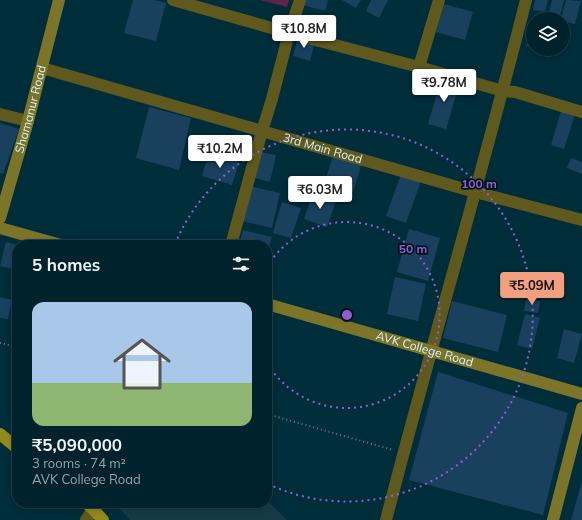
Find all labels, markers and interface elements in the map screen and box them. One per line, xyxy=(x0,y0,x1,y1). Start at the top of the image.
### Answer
map controls xyxy=(526,12,570,56)
button: layers xyxy=(526,12,570,56)
pin: ₹10.8M xyxy=(271,15,337,49)
text: ₹10.8M xyxy=(281,20,327,36)
street label: Shamanur Road xyxy=(11,64,49,155)
pin: ₹9.78M xyxy=(411,69,477,103)
text: ₹9.78M xyxy=(421,74,467,90)
street label: 3rd Main Road xyxy=(281,129,364,166)
pin: ₹10.2M xyxy=(187,135,253,169)
text: ₹10.2M xyxy=(197,140,243,156)
pin: ₹6.03M xyxy=(287,176,353,210)
text: 100 m xyxy=(461,176,497,191)
text: ₹6.03M xyxy=(297,181,343,197)
text: 50 m xyxy=(399,241,427,256)
icon: filters xyxy=(230,253,252,275)
text: 5 homes xyxy=(32,254,100,275)
pin: ₹5.09M xyxy=(499,272,565,306)
text: ₹5.09M xyxy=(509,277,555,293)
centre of rings xyxy=(340,308,354,322)
icon: home xyxy=(106,328,178,400)
street label: AVK College Road xyxy=(374,328,475,370)
text: ₹5,090,000 xyxy=(32,434,122,455)
text: 3 rooms · 74 m² xyxy=(32,455,126,471)
text: AVK College Road xyxy=(32,471,141,487)

